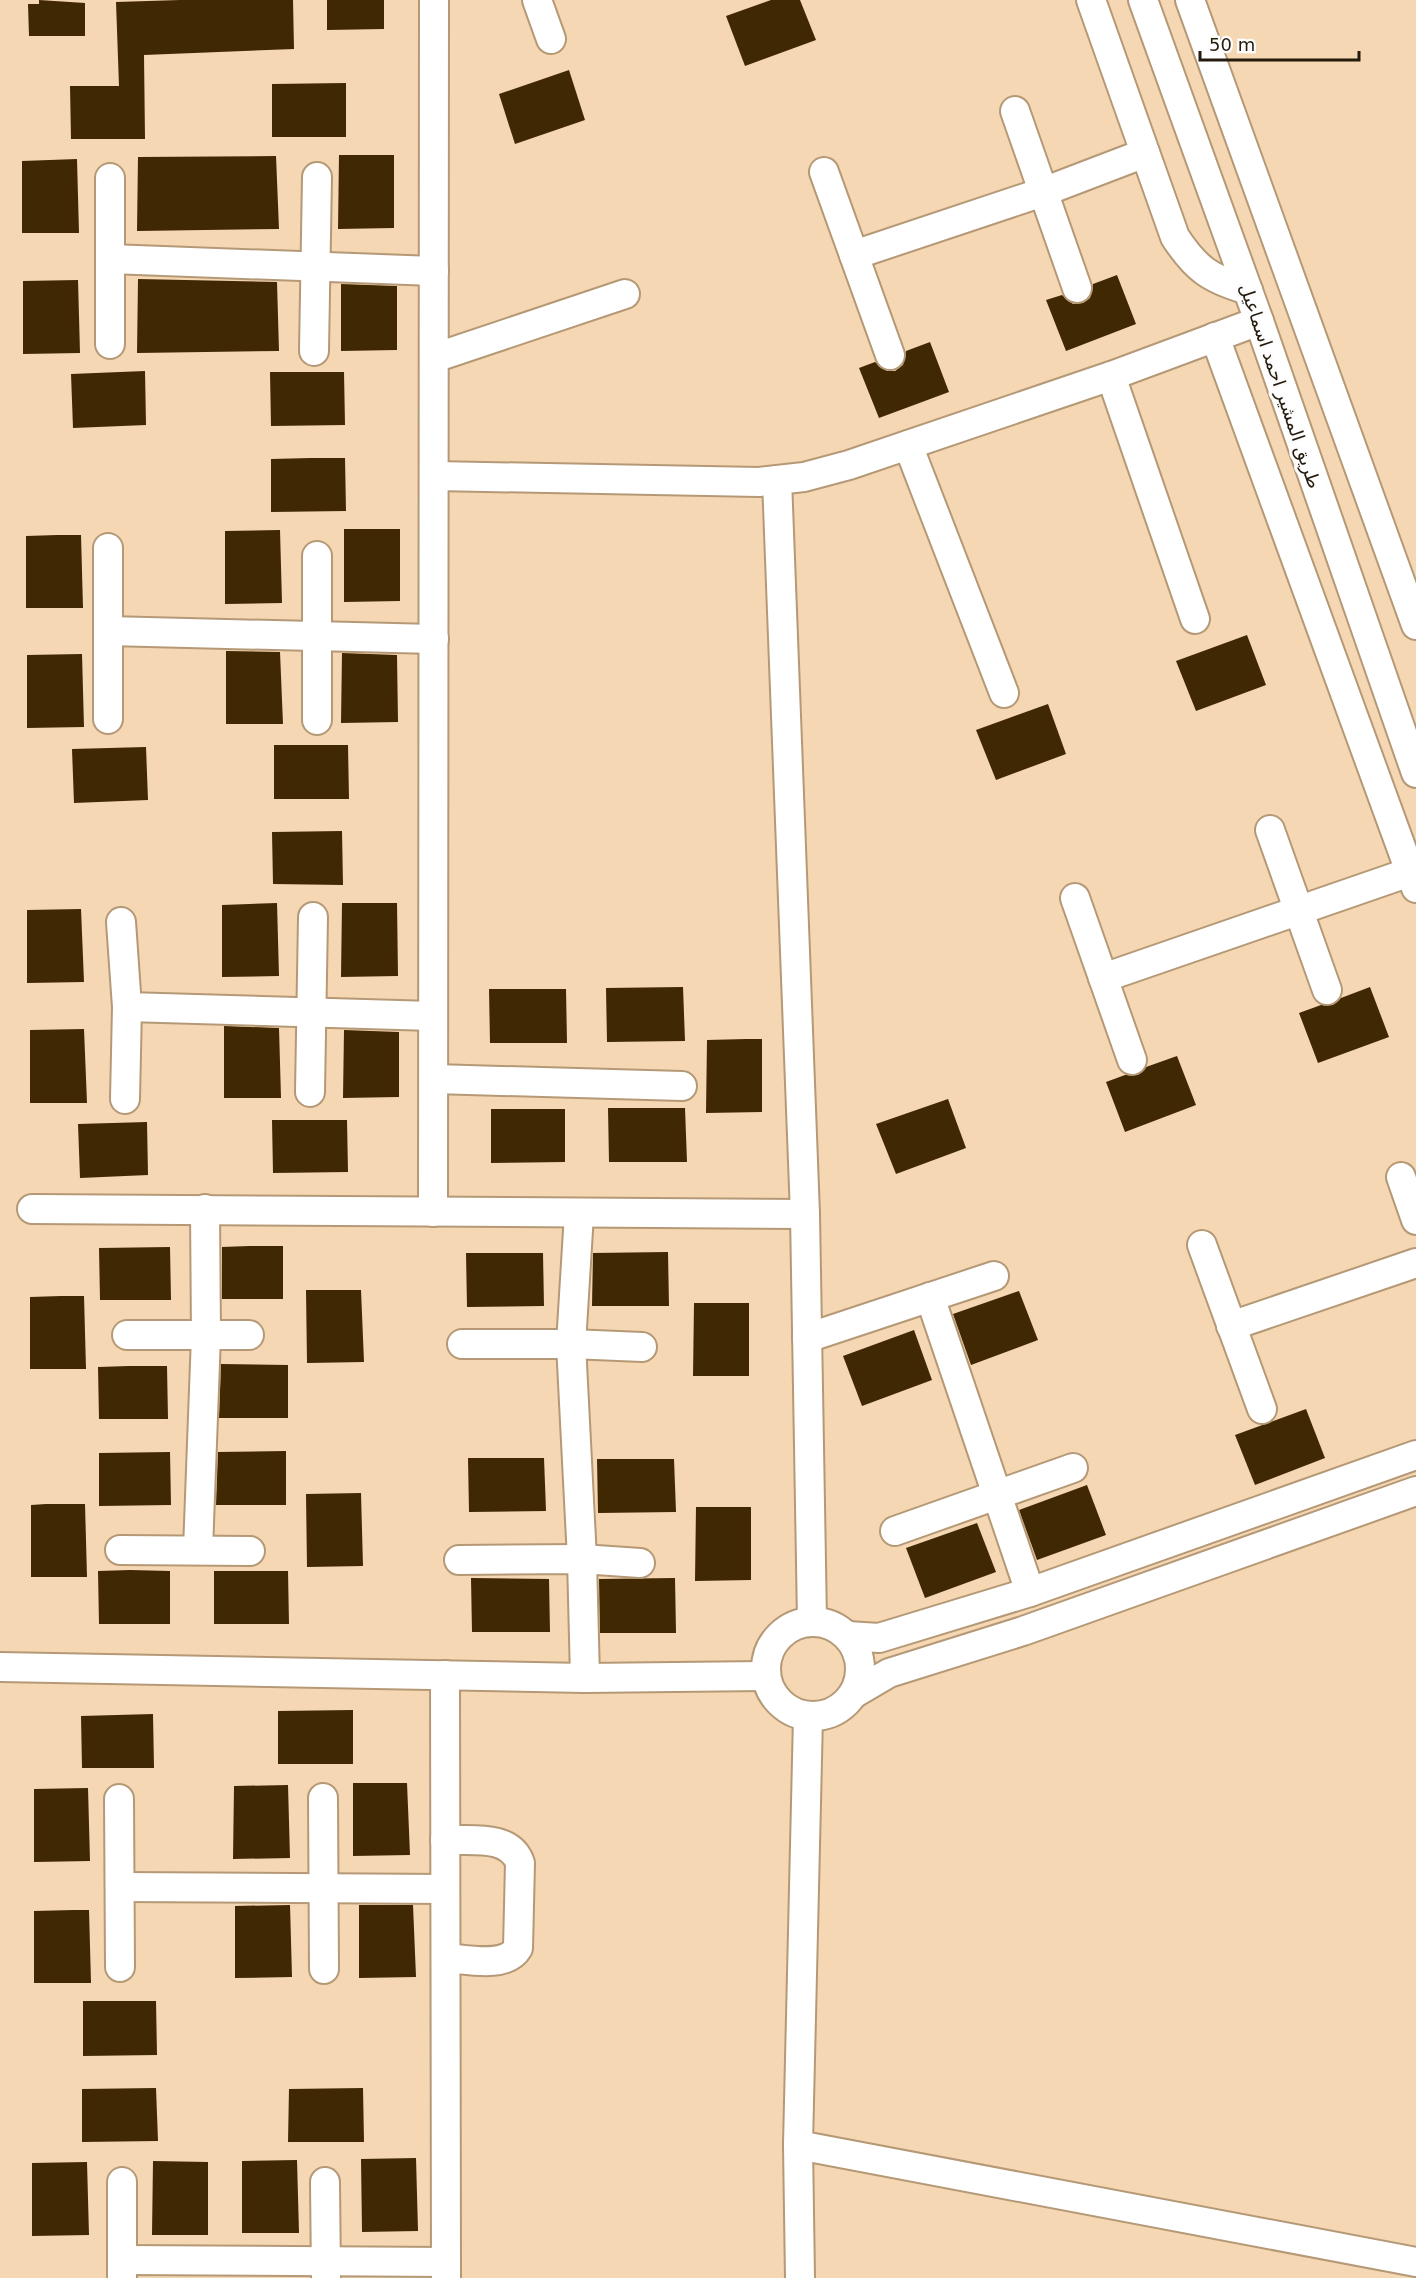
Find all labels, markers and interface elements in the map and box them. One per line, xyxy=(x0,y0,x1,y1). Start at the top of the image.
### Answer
scale bar xyxy=(1200,24,1359,62)
text: 50 m xyxy=(1209,34,1255,55)
street label: طريق المشير احمد اسماعيل xyxy=(1235,281,1325,491)

